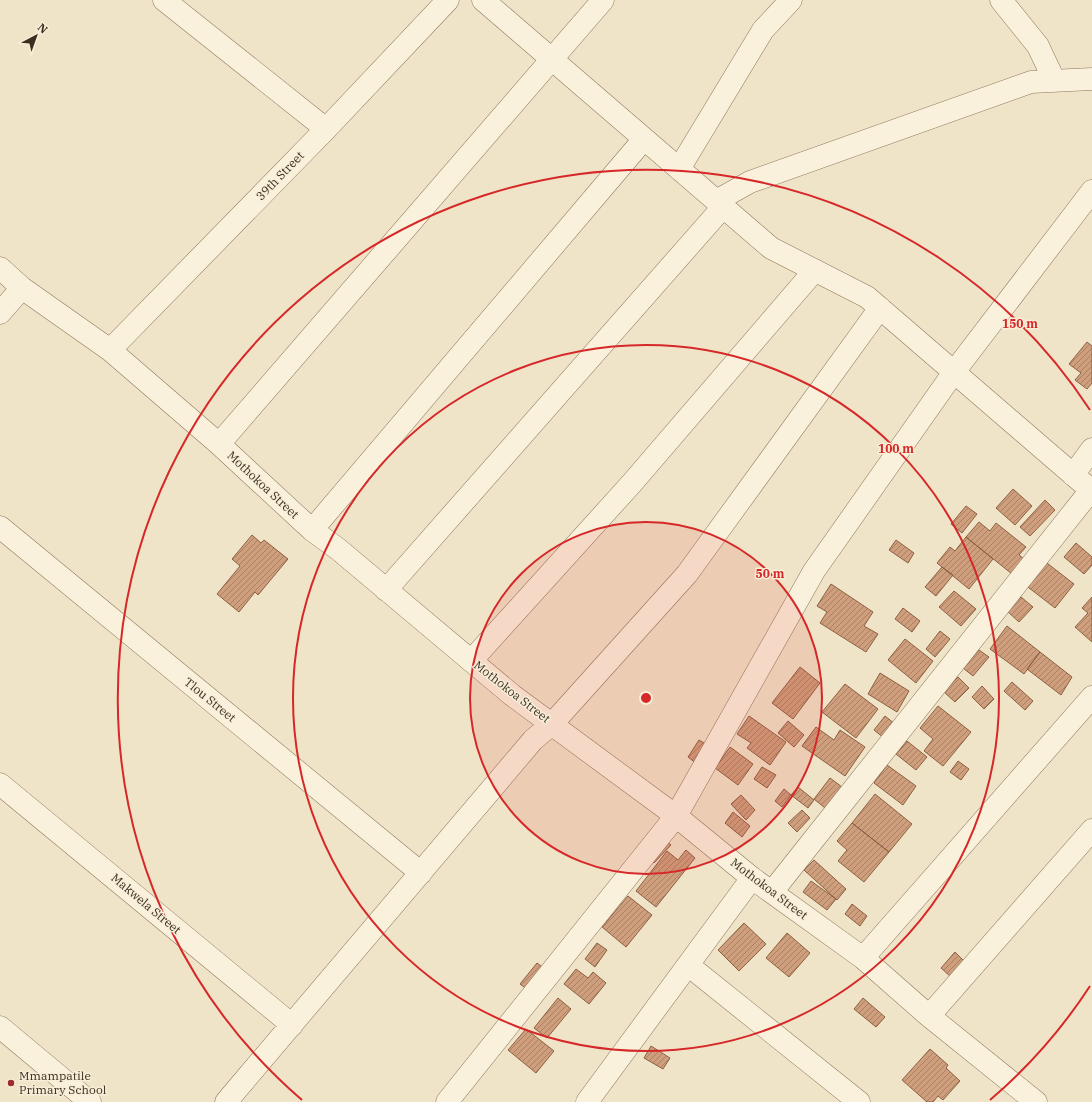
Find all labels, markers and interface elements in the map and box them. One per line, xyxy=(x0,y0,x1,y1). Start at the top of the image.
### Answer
north arrow xyxy=(16,16,56,56)
text: N xyxy=(35,20,51,37)
street label: 39th Street xyxy=(252,148,307,203)
text: 150 m xyxy=(1002,316,1038,331)
text: 100 m xyxy=(878,441,914,456)
street label: Mothokoa Street xyxy=(224,448,302,522)
text: 50 m xyxy=(756,566,785,581)
street label: Mothokoa Street xyxy=(471,657,553,726)
street label: Tlou Street xyxy=(181,674,239,725)
centre of rings xyxy=(639,691,653,705)
street label: Mothokoa Street xyxy=(728,855,811,922)
street label: Makwela Street xyxy=(108,870,184,937)
place label: Mmampatile Primary School xyxy=(19,1068,107,1097)
marker: Mmampatile Primary School xyxy=(6,1078,16,1088)

